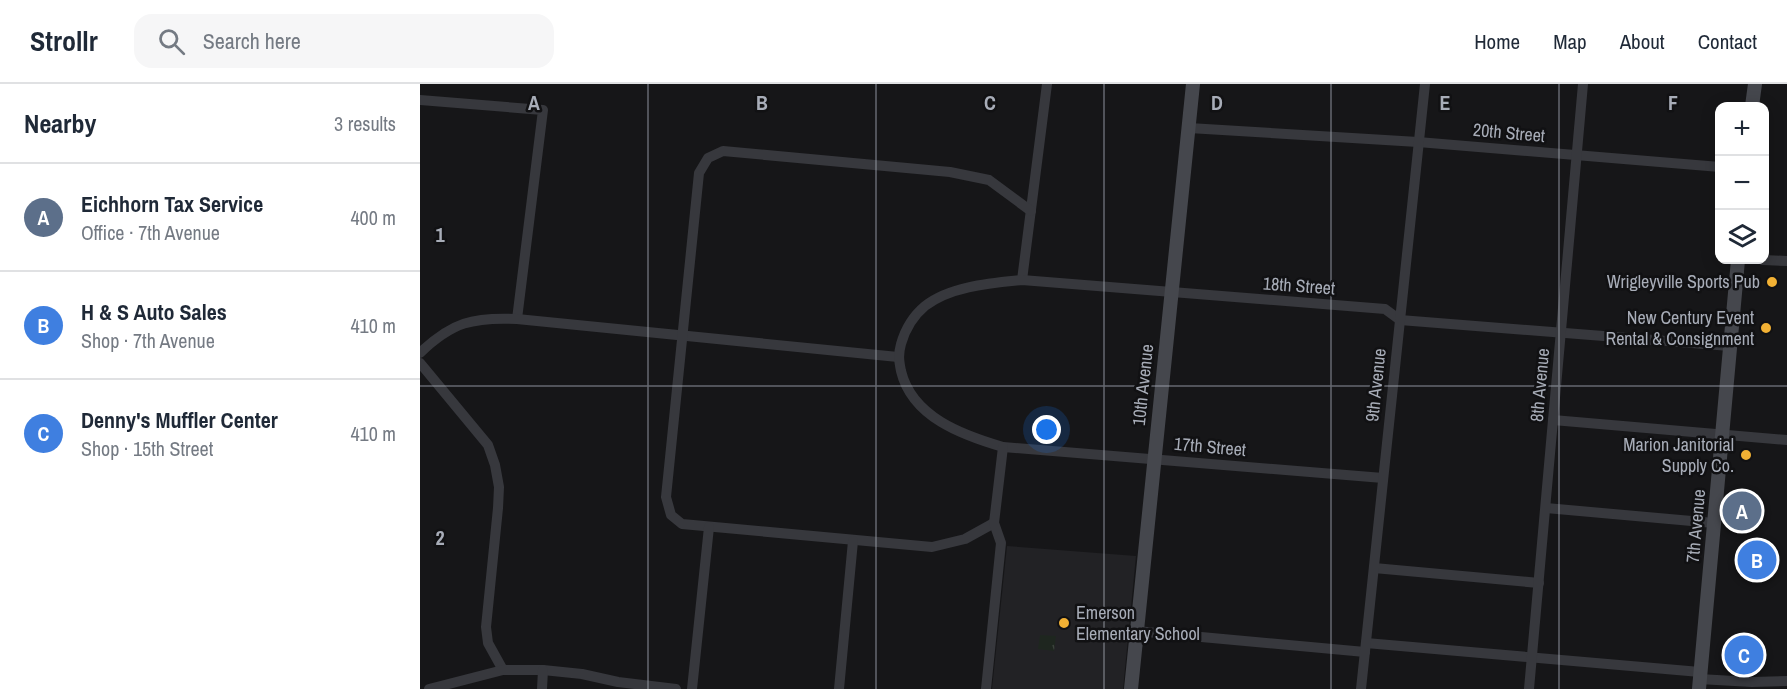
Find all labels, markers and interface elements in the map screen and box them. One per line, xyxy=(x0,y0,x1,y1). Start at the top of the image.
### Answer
search box xyxy=(134,14,554,68)
text: Strollr xyxy=(30,22,98,60)
icon: search xyxy=(155,25,188,58)
text: Search here xyxy=(203,26,301,56)
text: Home xyxy=(1474,27,1520,56)
text: Map xyxy=(1553,27,1587,56)
text: About xyxy=(1620,27,1665,56)
text: Contact xyxy=(1698,27,1757,56)
text: A xyxy=(528,89,540,116)
text: B xyxy=(756,89,768,116)
text: C xyxy=(984,89,996,116)
text: D xyxy=(1211,89,1223,116)
text: E xyxy=(1440,89,1451,116)
text: F xyxy=(1668,89,1678,116)
map controls xyxy=(1715,102,1769,264)
button: + xyxy=(1715,102,1769,156)
text: Nearby xyxy=(24,106,96,141)
text: 3 results xyxy=(334,110,396,137)
street label: 20th Street xyxy=(1472,117,1546,148)
button: − xyxy=(1715,156,1769,210)
text: Eichhorn Tax Service xyxy=(81,189,263,219)
text: A xyxy=(38,204,49,231)
text: 400 m xyxy=(350,204,396,231)
button: layers xyxy=(1715,210,1769,264)
text: Office · 7th Avenue xyxy=(81,219,220,246)
text: 1 xyxy=(435,221,445,248)
place label: Wrigleyville Sports Pub xyxy=(1607,269,1760,294)
street label: 18th Street xyxy=(1262,271,1336,300)
marker: Wrigleyville Sports Pub xyxy=(1765,275,1779,289)
text: H & S Auto Sales xyxy=(81,297,227,327)
place label: New Century Event Rental & Consignment xyxy=(1606,305,1754,351)
text: B xyxy=(38,312,49,339)
text: 410 m xyxy=(350,312,396,339)
marker: New Century Event Rental & Consignment xyxy=(1759,321,1773,335)
text: Shop · 7th Avenue xyxy=(81,327,215,354)
street label: 10th Avenue xyxy=(1126,343,1159,427)
street label: 9th Avenue xyxy=(1359,347,1392,423)
street label: 8th Avenue xyxy=(1524,347,1555,423)
text: Denny's Muffler Center xyxy=(81,405,278,435)
your location xyxy=(1032,415,1061,444)
text: C xyxy=(38,420,49,447)
text: 410 m xyxy=(350,420,396,447)
street label: 17th Street xyxy=(1173,431,1247,462)
place label: Marion Janitorial Supply Co. xyxy=(1623,432,1734,478)
text: Shop · 15th Street xyxy=(81,435,213,462)
marker: Marion Janitorial Supply Co. xyxy=(1739,448,1753,462)
street label: 7th Avenue xyxy=(1680,488,1711,564)
pin: A xyxy=(1722,488,1762,534)
text: 2 xyxy=(435,524,445,551)
pin: B xyxy=(1738,538,1776,582)
place label: Emerson Elementary School xyxy=(1076,600,1200,646)
marker: Emerson Elementary School xyxy=(1057,616,1071,630)
pin: C xyxy=(1724,632,1764,678)

